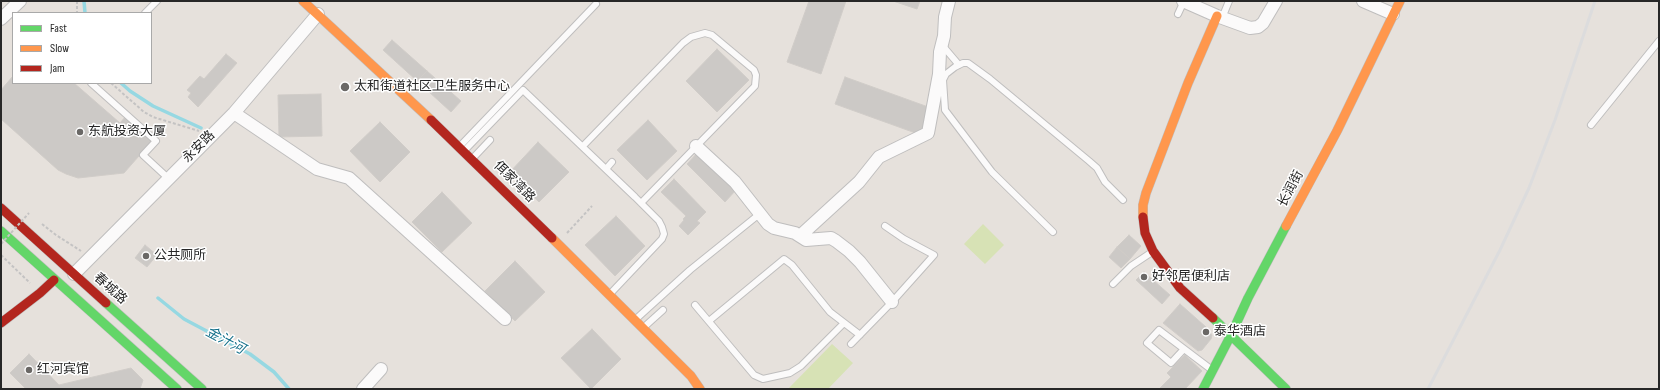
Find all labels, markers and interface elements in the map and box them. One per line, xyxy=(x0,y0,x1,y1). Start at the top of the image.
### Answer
legend xyxy=(12,12,152,84)
text: Fast xyxy=(50,21,67,36)
text: Slow xyxy=(50,41,69,56)
text: Jam xyxy=(50,61,65,76)
place label: 太和街道社区卫生服务中心 xyxy=(354,79,510,95)
marker: 太和街道社区卫生服务中心 xyxy=(339,81,351,93)
place label: 东航投资大厦 xyxy=(88,124,166,140)
marker: 东航投资大厦 xyxy=(75,127,85,137)
street label: 永安路 xyxy=(180,128,218,166)
street label: 佴家湾路 xyxy=(490,158,538,206)
street label: 长润街 xyxy=(1275,168,1307,210)
place label: 公共厕所 xyxy=(154,248,206,264)
marker: 公共厕所 xyxy=(141,251,151,261)
place label: 好邻居便利店 xyxy=(1152,269,1230,285)
street label: 春城路 xyxy=(90,270,130,308)
marker: 好邻居便利店 xyxy=(1139,272,1149,282)
water label: 金汁河 xyxy=(203,324,247,358)
place label: 泰华酒店 xyxy=(1214,324,1266,340)
marker: 泰华酒店 xyxy=(1201,327,1211,337)
place label: 红河宾馆 xyxy=(37,362,89,378)
marker: 红河宾馆 xyxy=(24,365,34,375)

